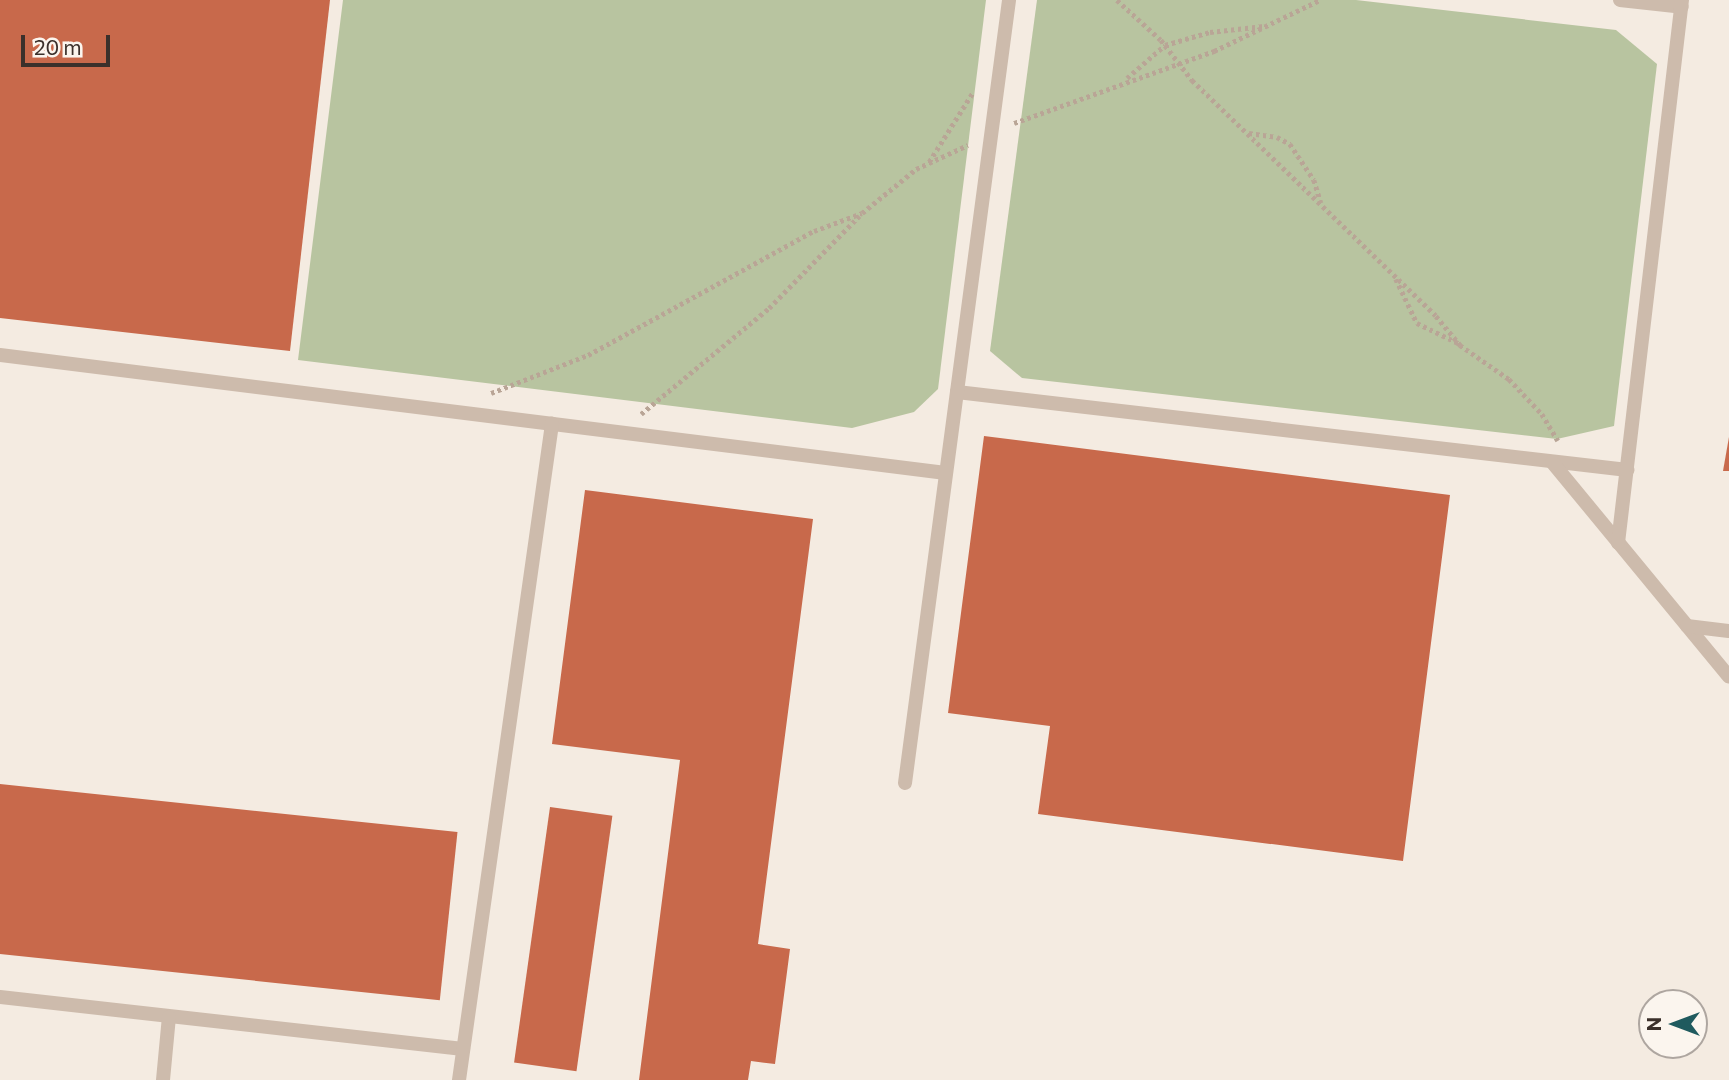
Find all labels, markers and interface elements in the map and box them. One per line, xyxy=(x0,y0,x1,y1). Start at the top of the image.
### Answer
scale bar xyxy=(24,21,114,65)
text: 20 m xyxy=(34,34,82,59)
north arrow xyxy=(1638,989,1708,1059)
text: N xyxy=(1642,1017,1665,1031)

